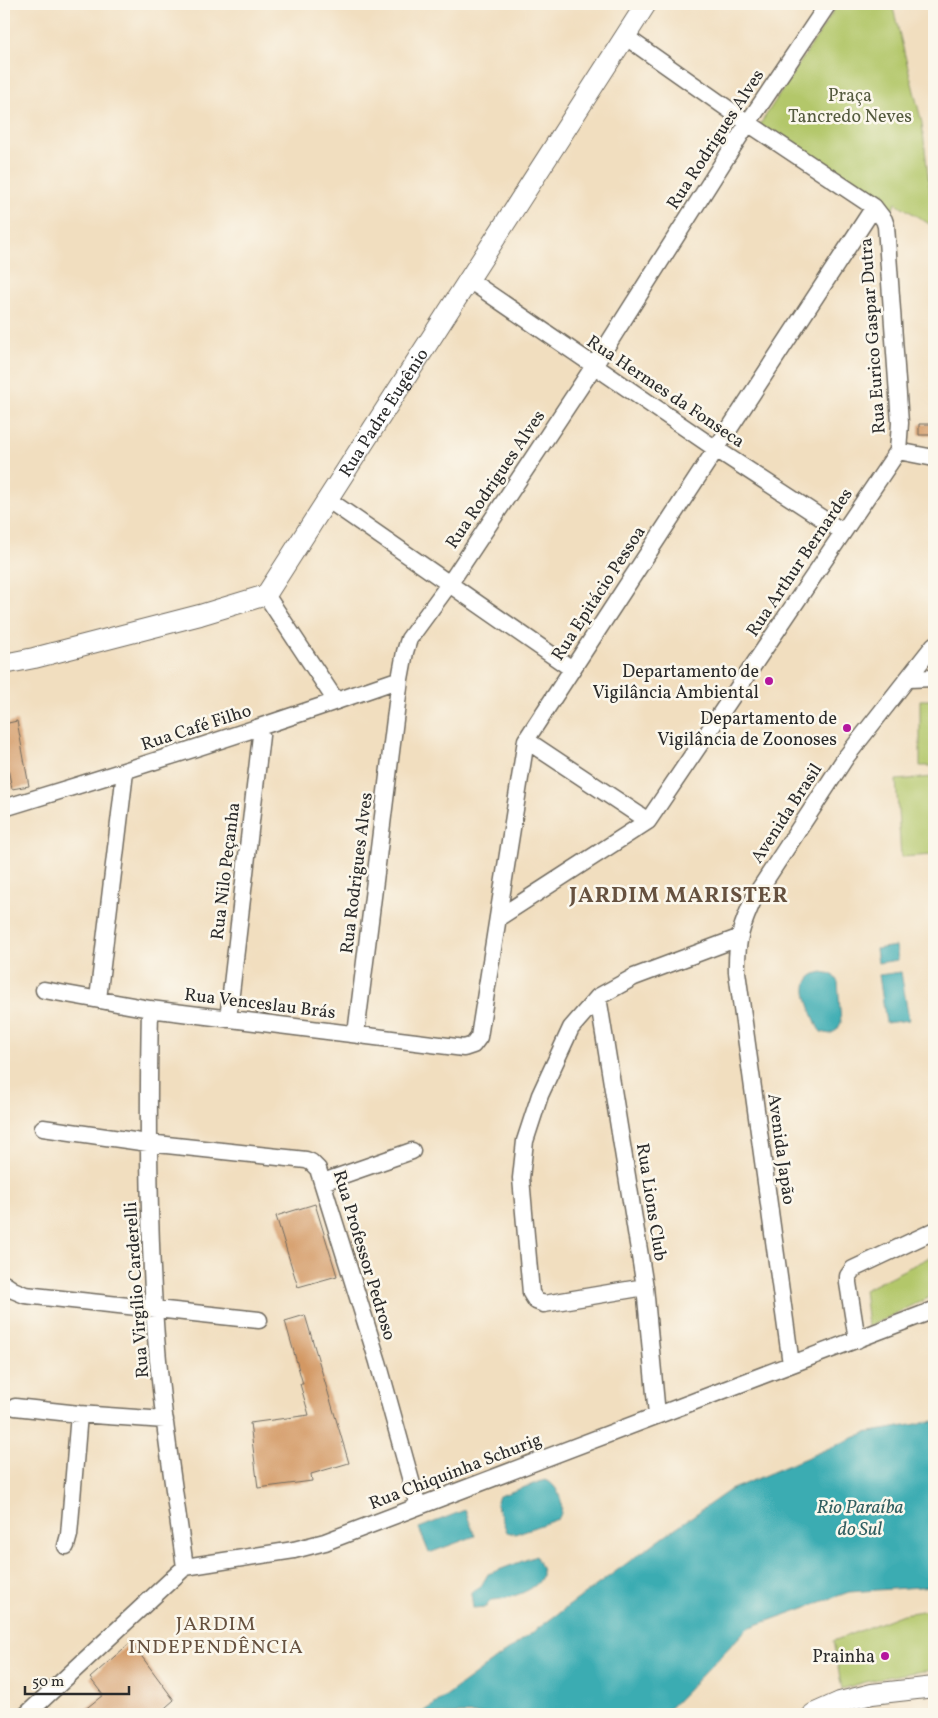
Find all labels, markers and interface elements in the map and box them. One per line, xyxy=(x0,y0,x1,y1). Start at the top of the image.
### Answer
street label: Rua Rodrigues Alves xyxy=(662,65,771,215)
park label: Praça Tancredo Neves xyxy=(788,84,912,130)
street label: Rua Eurico Gaspar Dutra xyxy=(854,237,893,435)
street label: Rua Hermes da Fonseca xyxy=(581,330,749,455)
street label: Rua Padre Eugênio xyxy=(334,344,435,483)
street label: Rua Rodrigues Alves xyxy=(440,406,552,554)
street label: Rua Arthur Bernardes xyxy=(741,484,859,642)
street label: Rua Epitácio Pessoa xyxy=(546,522,652,666)
place label: Departamento de Vigilância Ambiental xyxy=(593,660,759,706)
marker: Departamento de Vigilância Ambiental xyxy=(763,675,775,687)
street label: Rua Café Filho xyxy=(138,699,255,758)
place label: Departamento de Vigilância de Zoonoses xyxy=(657,707,837,753)
marker: Departamento de Vigilância de Zoonoses xyxy=(841,722,853,734)
street label: Avenida Brasil xyxy=(746,759,829,869)
street label: Rua Rodrigues Alves xyxy=(335,791,380,955)
street label: Rua Nilo Peçanha xyxy=(206,801,247,941)
district label: JARDIM MARISTER xyxy=(568,881,789,912)
street label: Rua Venceslau Brás xyxy=(183,983,337,1026)
street label: Avenida Japão xyxy=(760,1092,801,1206)
street label: Rua Lions Club xyxy=(629,1141,672,1263)
street label: Rua Professor Pedroso xyxy=(326,1167,401,1344)
street label: Rua Virgílio Carderelli xyxy=(119,1201,156,1379)
street label: Rua Chiquinha Schurig xyxy=(366,1428,545,1517)
water label: Rio Paraíba do Sul xyxy=(817,1495,903,1543)
district label: JARDIM INDEPENDÊNCIA xyxy=(128,1611,304,1662)
place label: Prainha xyxy=(812,1645,875,1670)
marker: Prainha xyxy=(879,1650,891,1662)
scale bar xyxy=(25,1663,129,1695)
text: 50 m xyxy=(32,1672,64,1693)

